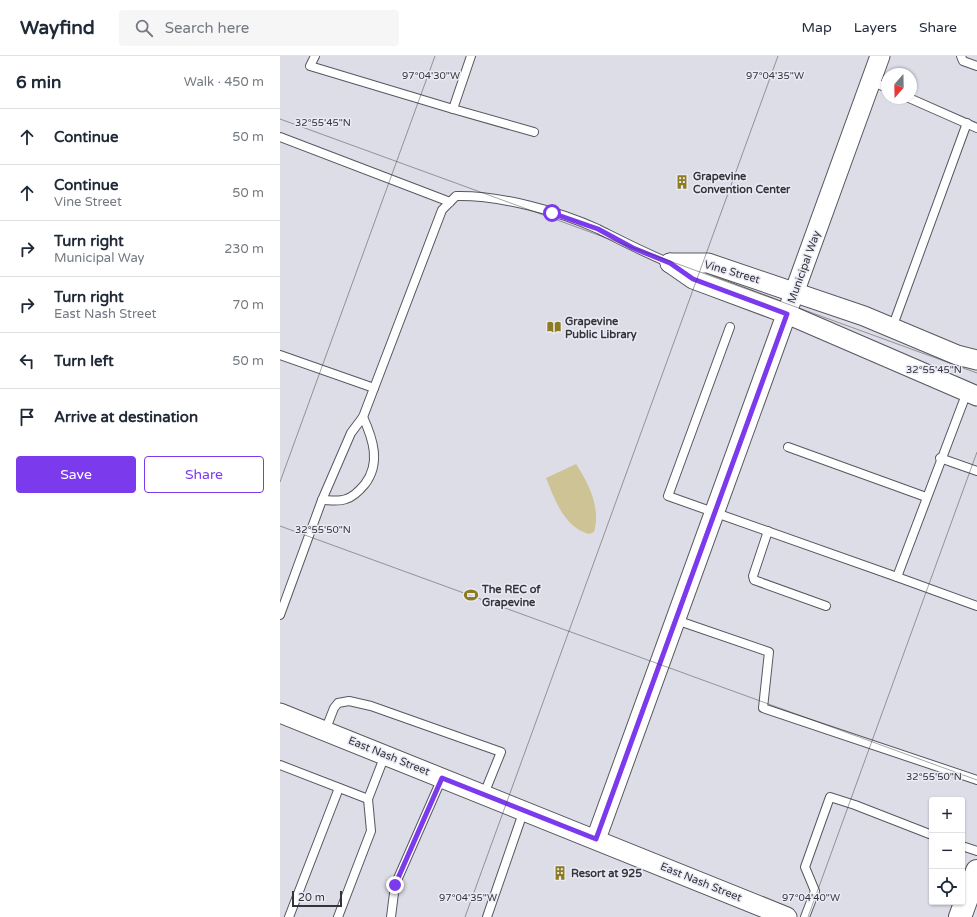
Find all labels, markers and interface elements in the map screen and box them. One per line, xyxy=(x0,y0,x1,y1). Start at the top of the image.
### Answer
search box xyxy=(119,10,399,46)
text: Wayfind xyxy=(20,17,95,39)
icon: search xyxy=(133,17,155,39)
text: Search here xyxy=(165,19,249,37)
text: Map xyxy=(802,19,832,36)
text: Layers xyxy=(854,19,897,36)
text: Share xyxy=(919,19,957,36)
north arrow xyxy=(881,68,917,104)
text: 97°04'30"W xyxy=(402,70,460,82)
text: 97°04'35"W xyxy=(746,70,804,82)
text: 6 min xyxy=(16,72,61,93)
text: Walk · 450 m xyxy=(184,74,264,90)
text: 32°55'45"N xyxy=(295,117,351,129)
icon: ahead xyxy=(16,126,38,148)
text: Continue xyxy=(54,128,118,146)
text: 50 m xyxy=(232,129,264,145)
place label: Grapevine Convention Center xyxy=(693,170,791,196)
building icon: Grapevine Convention Center xyxy=(674,174,690,190)
text: Continue xyxy=(54,176,118,194)
icon: ahead xyxy=(16,182,38,204)
text: 50 m xyxy=(232,185,264,201)
text: Vine Street xyxy=(54,194,122,210)
route start xyxy=(543,204,561,222)
street label: Municipal Way xyxy=(785,229,823,305)
text: Turn right xyxy=(54,232,124,250)
icon: right xyxy=(16,238,38,260)
text: 230 m xyxy=(224,241,264,257)
text: Municipal Way xyxy=(54,250,145,266)
street label: Vine Street xyxy=(703,258,761,286)
text: Turn right xyxy=(54,288,124,306)
icon: right xyxy=(16,294,38,316)
text: 70 m xyxy=(232,297,264,313)
text: East Nash Street xyxy=(54,306,156,322)
place label: Grapevine Public Library xyxy=(565,315,637,342)
library icon: Grapevine Public Library xyxy=(546,319,562,335)
icon: left xyxy=(16,350,38,372)
text: Turn left xyxy=(54,352,114,370)
text: 50 m xyxy=(232,353,264,369)
text: 32°55'45"N xyxy=(906,364,962,376)
icon: arrive xyxy=(16,406,38,428)
text: Arrive at destination xyxy=(54,408,198,426)
button: Save xyxy=(16,456,136,493)
button: Share xyxy=(144,456,264,493)
text: 32°55'50"N xyxy=(295,524,351,536)
place label: The REC of Grapevine xyxy=(481,583,541,610)
sports icon: The REC of Grapevine xyxy=(463,587,479,603)
street label: East Nash Street xyxy=(346,734,432,778)
text: 32°55'50"N xyxy=(906,771,962,783)
map controls xyxy=(929,797,965,905)
button: + xyxy=(929,797,965,833)
button: − xyxy=(929,833,965,869)
street label: East Nash Street xyxy=(658,860,744,904)
building icon: Resort at 925 xyxy=(552,865,568,881)
place label: Resort at 925 xyxy=(571,867,642,880)
button: locate xyxy=(929,869,965,905)
route end xyxy=(386,876,404,894)
scale bar xyxy=(292,889,342,908)
text: 20 m xyxy=(298,891,325,904)
text: 97°04'35"W xyxy=(439,892,497,904)
text: 97°04'40"W xyxy=(782,892,840,904)

